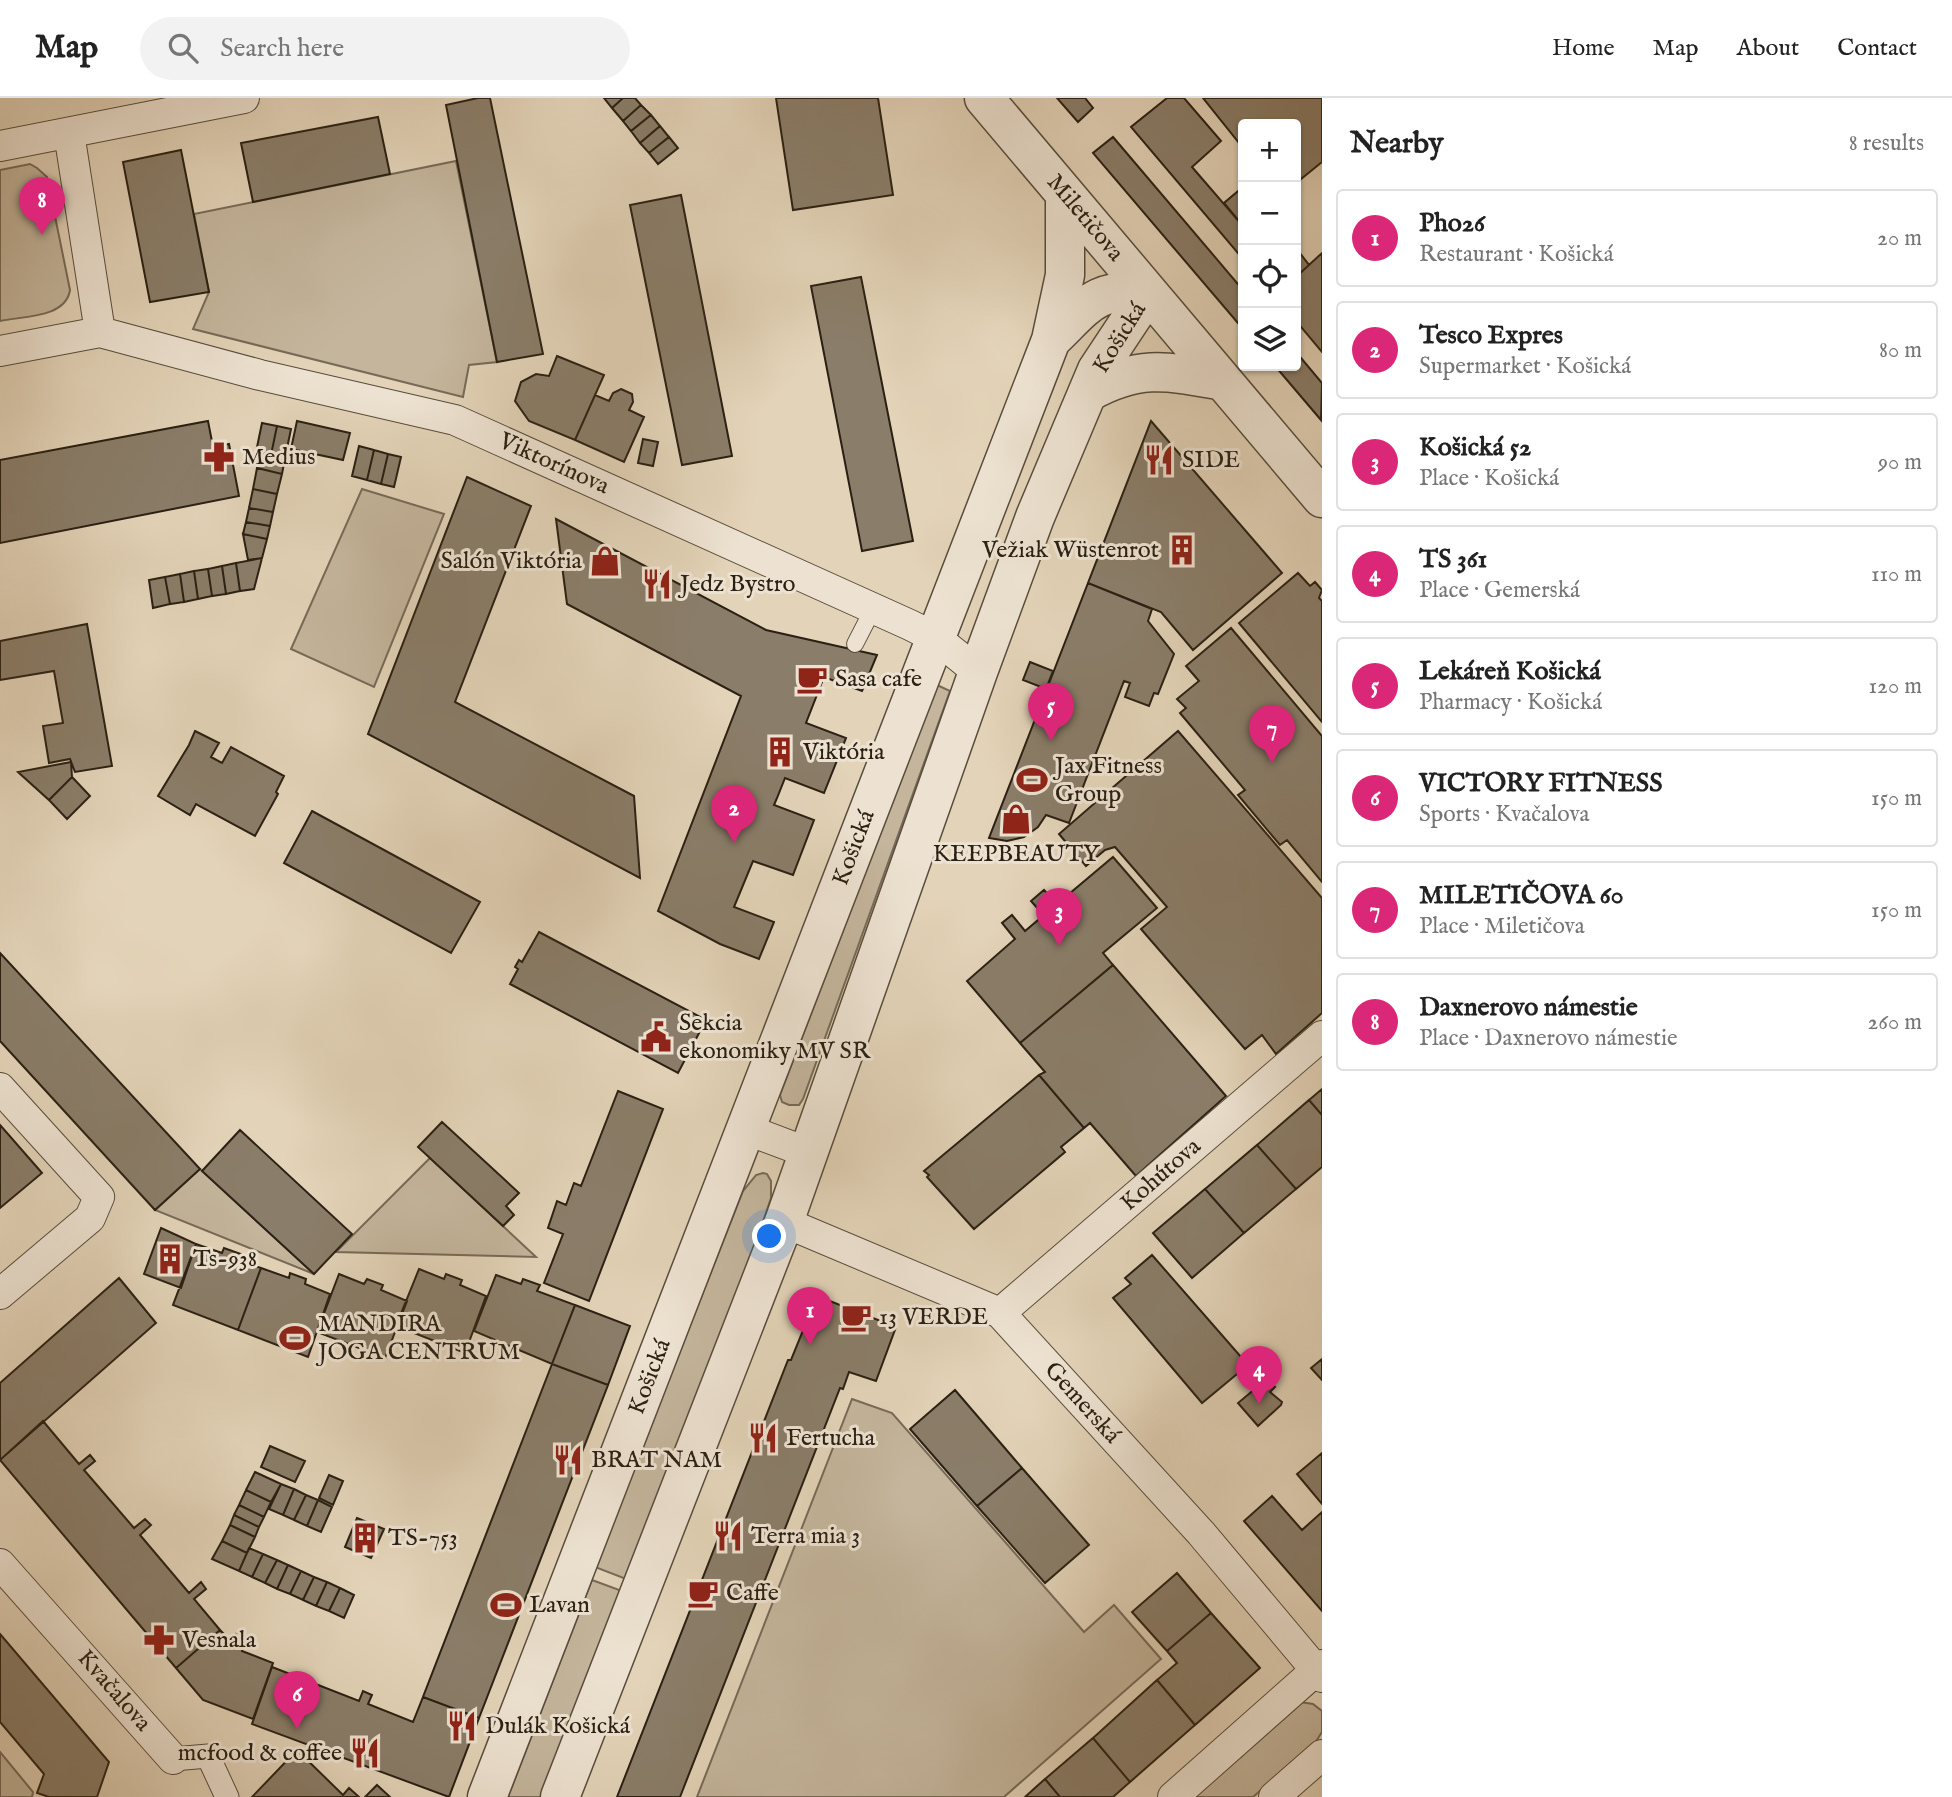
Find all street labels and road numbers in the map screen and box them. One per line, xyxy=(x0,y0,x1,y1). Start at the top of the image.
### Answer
street label: Miletičova xyxy=(1039,168,1131,269)
street label: Košická xyxy=(1086,296,1154,379)
street label: Viktorínova xyxy=(493,426,615,502)
street label: Košická xyxy=(825,805,883,890)
street label: Kohútova xyxy=(1114,1131,1208,1219)
street label: Košická xyxy=(621,1334,679,1419)
street label: Gemerská xyxy=(1037,1355,1127,1451)
street label: Kvačalova xyxy=(70,1644,158,1739)

